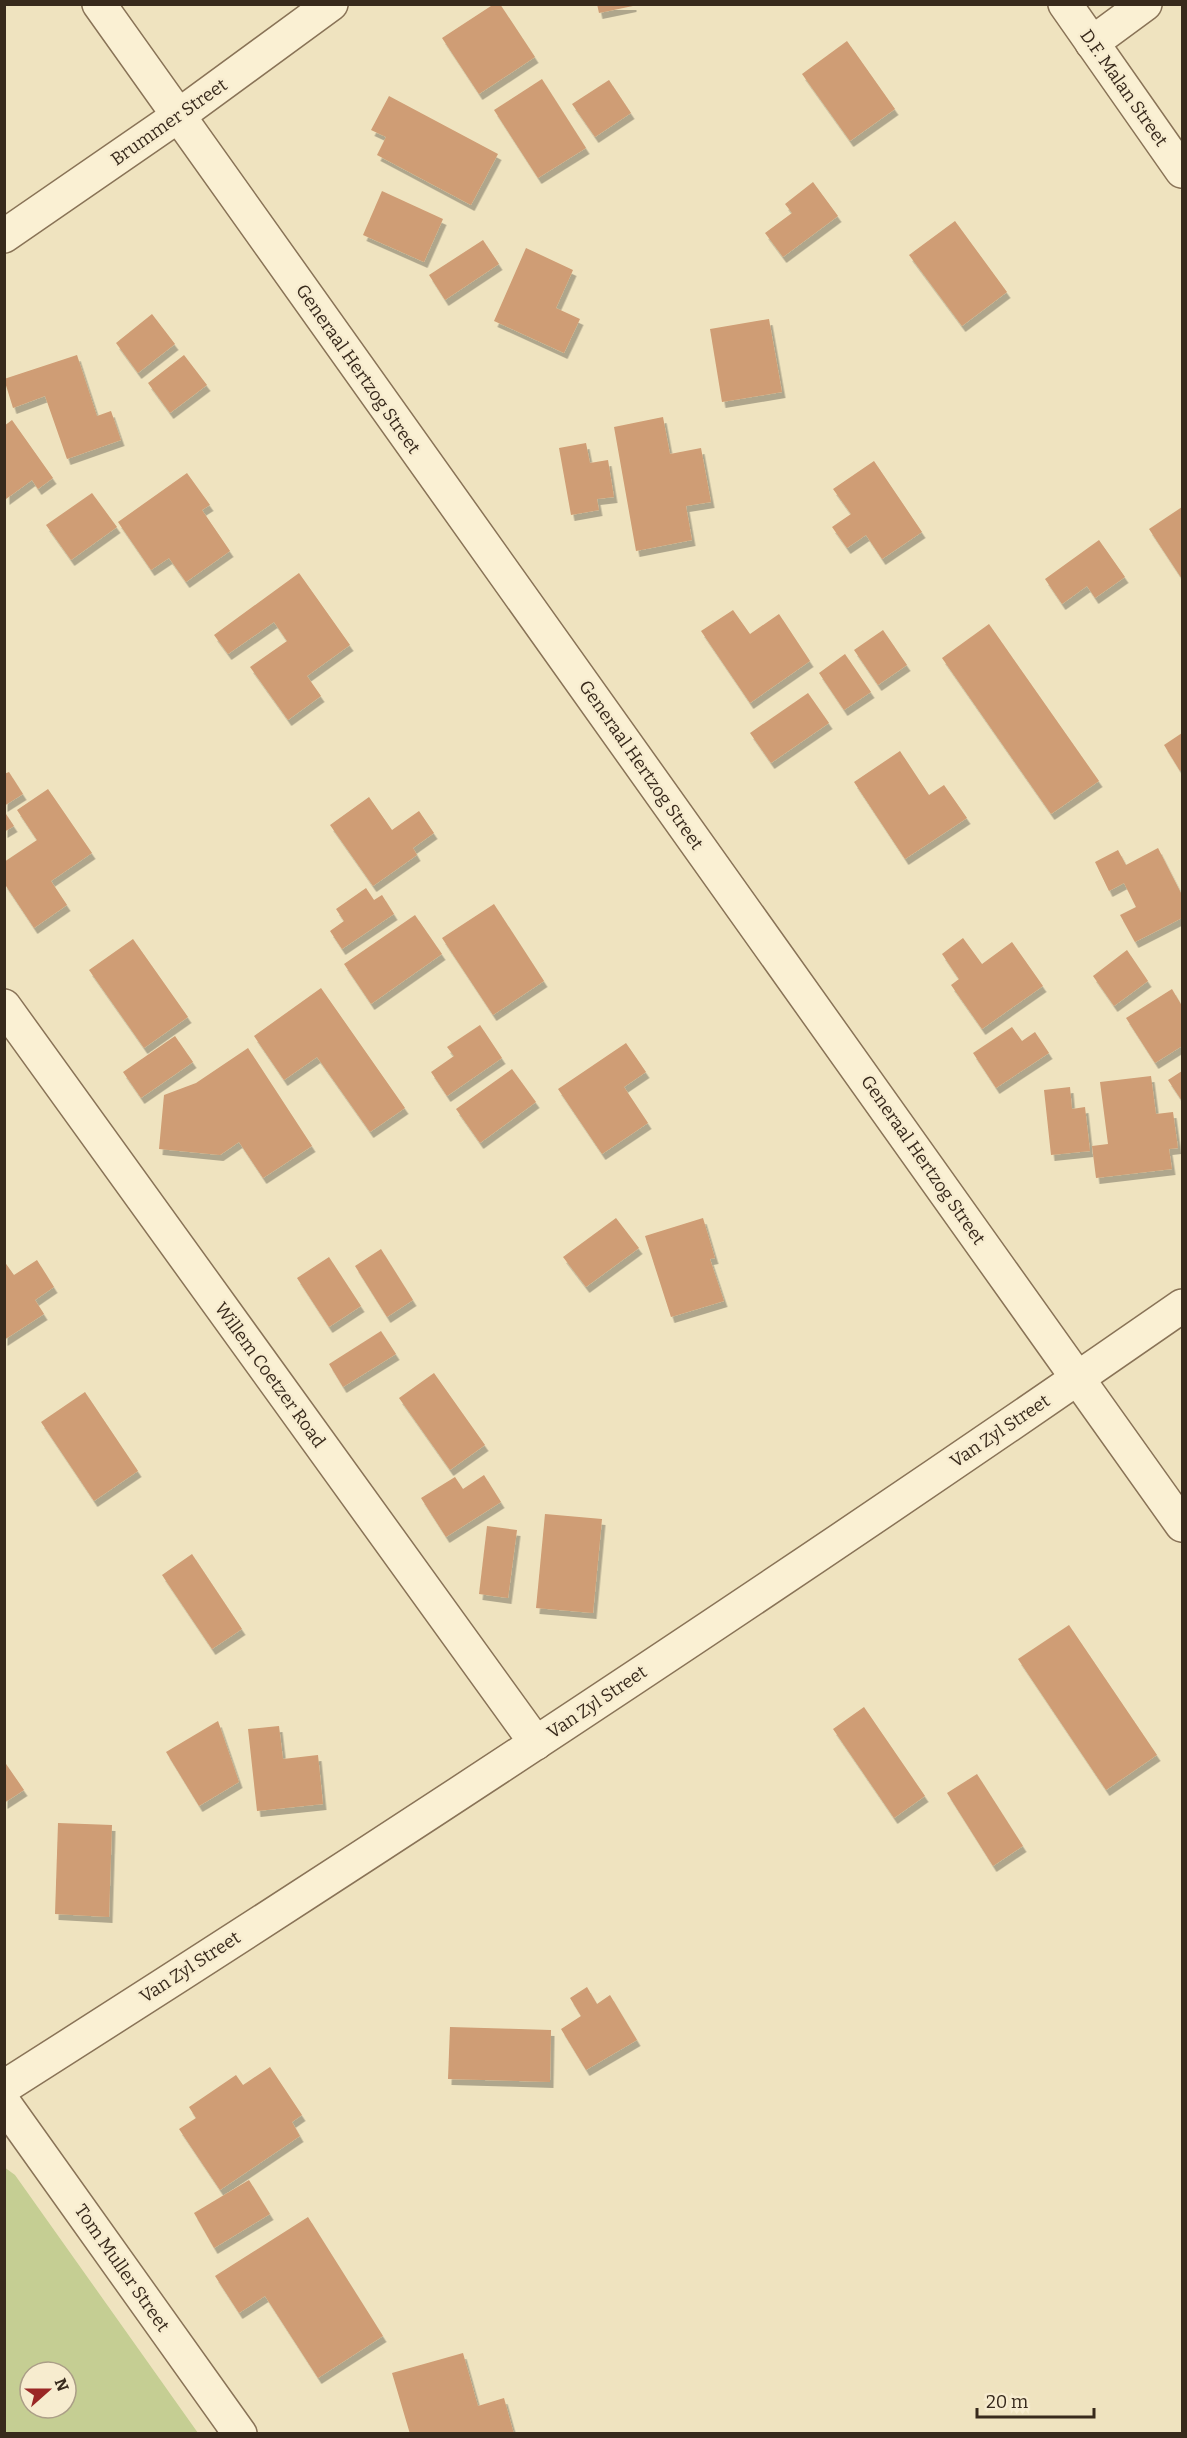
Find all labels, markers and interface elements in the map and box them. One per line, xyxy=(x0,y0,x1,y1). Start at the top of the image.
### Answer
street label: D.F. Malan Street xyxy=(1075,25,1173,151)
street label: Brummer Street xyxy=(107,73,232,170)
street label: Generaal Hertzog Street xyxy=(291,280,425,458)
street label: Generaal Hertzog Street xyxy=(574,676,708,854)
street label: Generaal Hertzog Street xyxy=(856,1071,990,1249)
street label: Willem Coetzer Road xyxy=(210,1298,330,1452)
street label: Van Zyl Street xyxy=(946,1389,1054,1472)
street label: Van Zyl Street xyxy=(543,1660,651,1743)
street label: Van Zyl Street xyxy=(136,1926,245,2008)
street label: Tom Muller Street xyxy=(70,2200,174,2336)
north arrow xyxy=(18,2360,78,2420)
text: N xyxy=(50,2376,73,2394)
scale bar xyxy=(977,2381,1094,2419)
text: 20 m xyxy=(986,2391,1028,2413)

